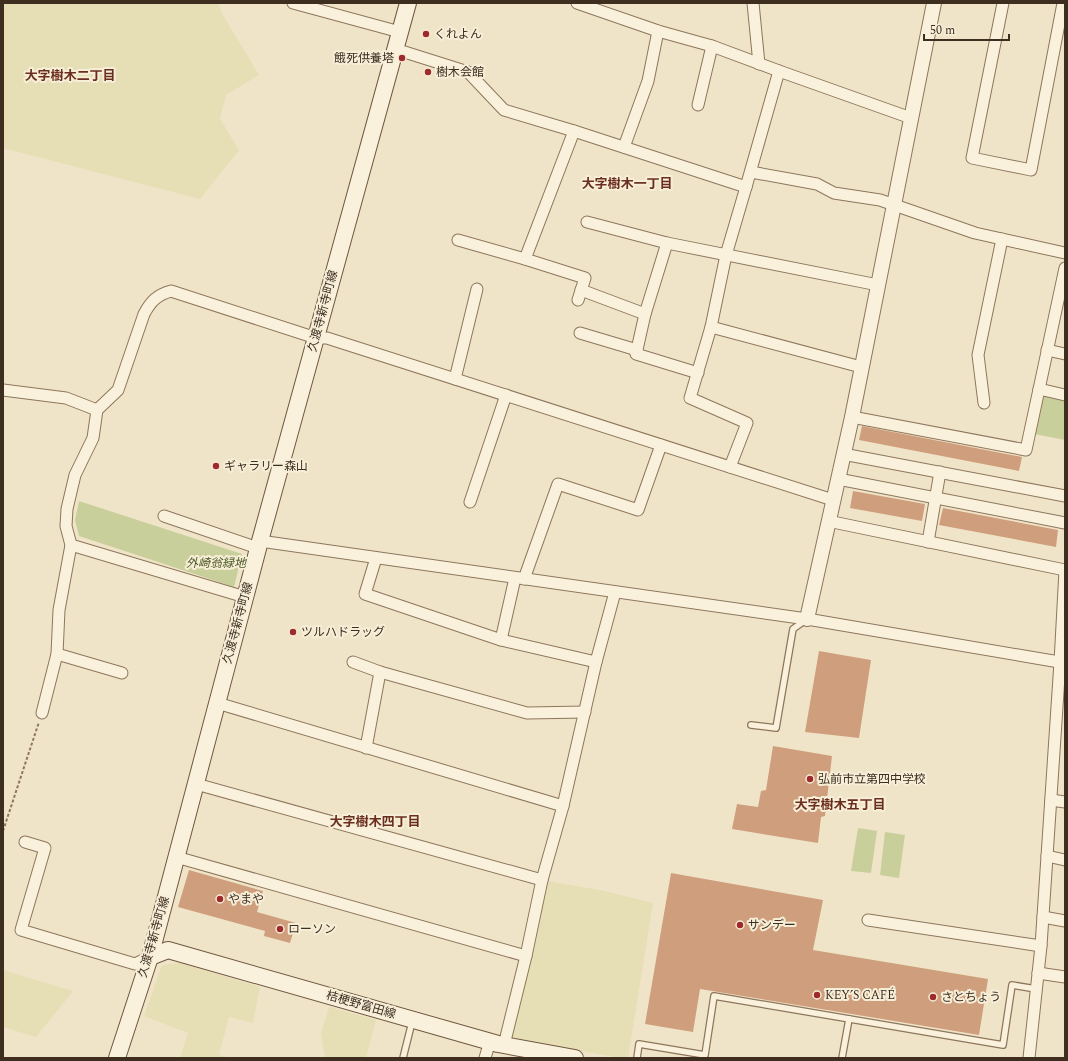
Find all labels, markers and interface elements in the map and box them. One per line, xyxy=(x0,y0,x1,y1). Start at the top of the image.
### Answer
scale bar xyxy=(924,16,1009,42)
text: 50 m xyxy=(930,21,955,40)
place label: くれよん xyxy=(434,25,482,44)
marker: くれよん xyxy=(421,29,431,39)
place label: 餓死供養塔 xyxy=(334,49,394,68)
marker: 餓死供養塔 xyxy=(397,53,407,63)
place label: 樹木会館 xyxy=(436,63,484,82)
district label: 大字樹木二丁目 xyxy=(24,66,116,86)
marker: 樹木会館 xyxy=(423,67,433,77)
district label: 大字樹木一丁目 xyxy=(581,174,673,194)
street label: 久渡寺新寺町線 xyxy=(303,268,343,354)
place label: ギャラリー森山 xyxy=(224,457,308,476)
marker: ギャラリー森山 xyxy=(211,461,221,471)
park label: 外崎翁緑地 xyxy=(186,554,248,573)
street label: 久渡寺新寺町線 xyxy=(218,580,258,666)
place label: ツルハドラッグ xyxy=(301,623,385,642)
marker: ツルハドラッグ xyxy=(288,627,298,637)
place label: 弘前市立第四中学校 xyxy=(818,770,926,789)
marker: 弘前市立第四中学校 xyxy=(805,774,815,784)
district label: 大字樹木五丁目 xyxy=(794,795,886,815)
district label: 大字樹木四丁目 xyxy=(329,812,421,832)
place label: やまや xyxy=(228,890,264,909)
street label: 久渡寺新寺町線 xyxy=(133,894,175,980)
marker: やまや xyxy=(215,894,225,904)
place label: サンデー xyxy=(748,916,796,935)
place label: ローソン xyxy=(288,920,336,939)
marker: サンデー xyxy=(735,920,745,930)
marker: ローソン xyxy=(275,924,285,934)
street label: 桔梗野富田線 xyxy=(324,986,398,1024)
place label: KEY’S CAFÉ xyxy=(825,986,895,1005)
place label: さとちょう xyxy=(941,988,1001,1007)
marker: KEY’S CAFÉ xyxy=(812,990,822,1000)
marker: さとちょう xyxy=(928,992,938,1002)

